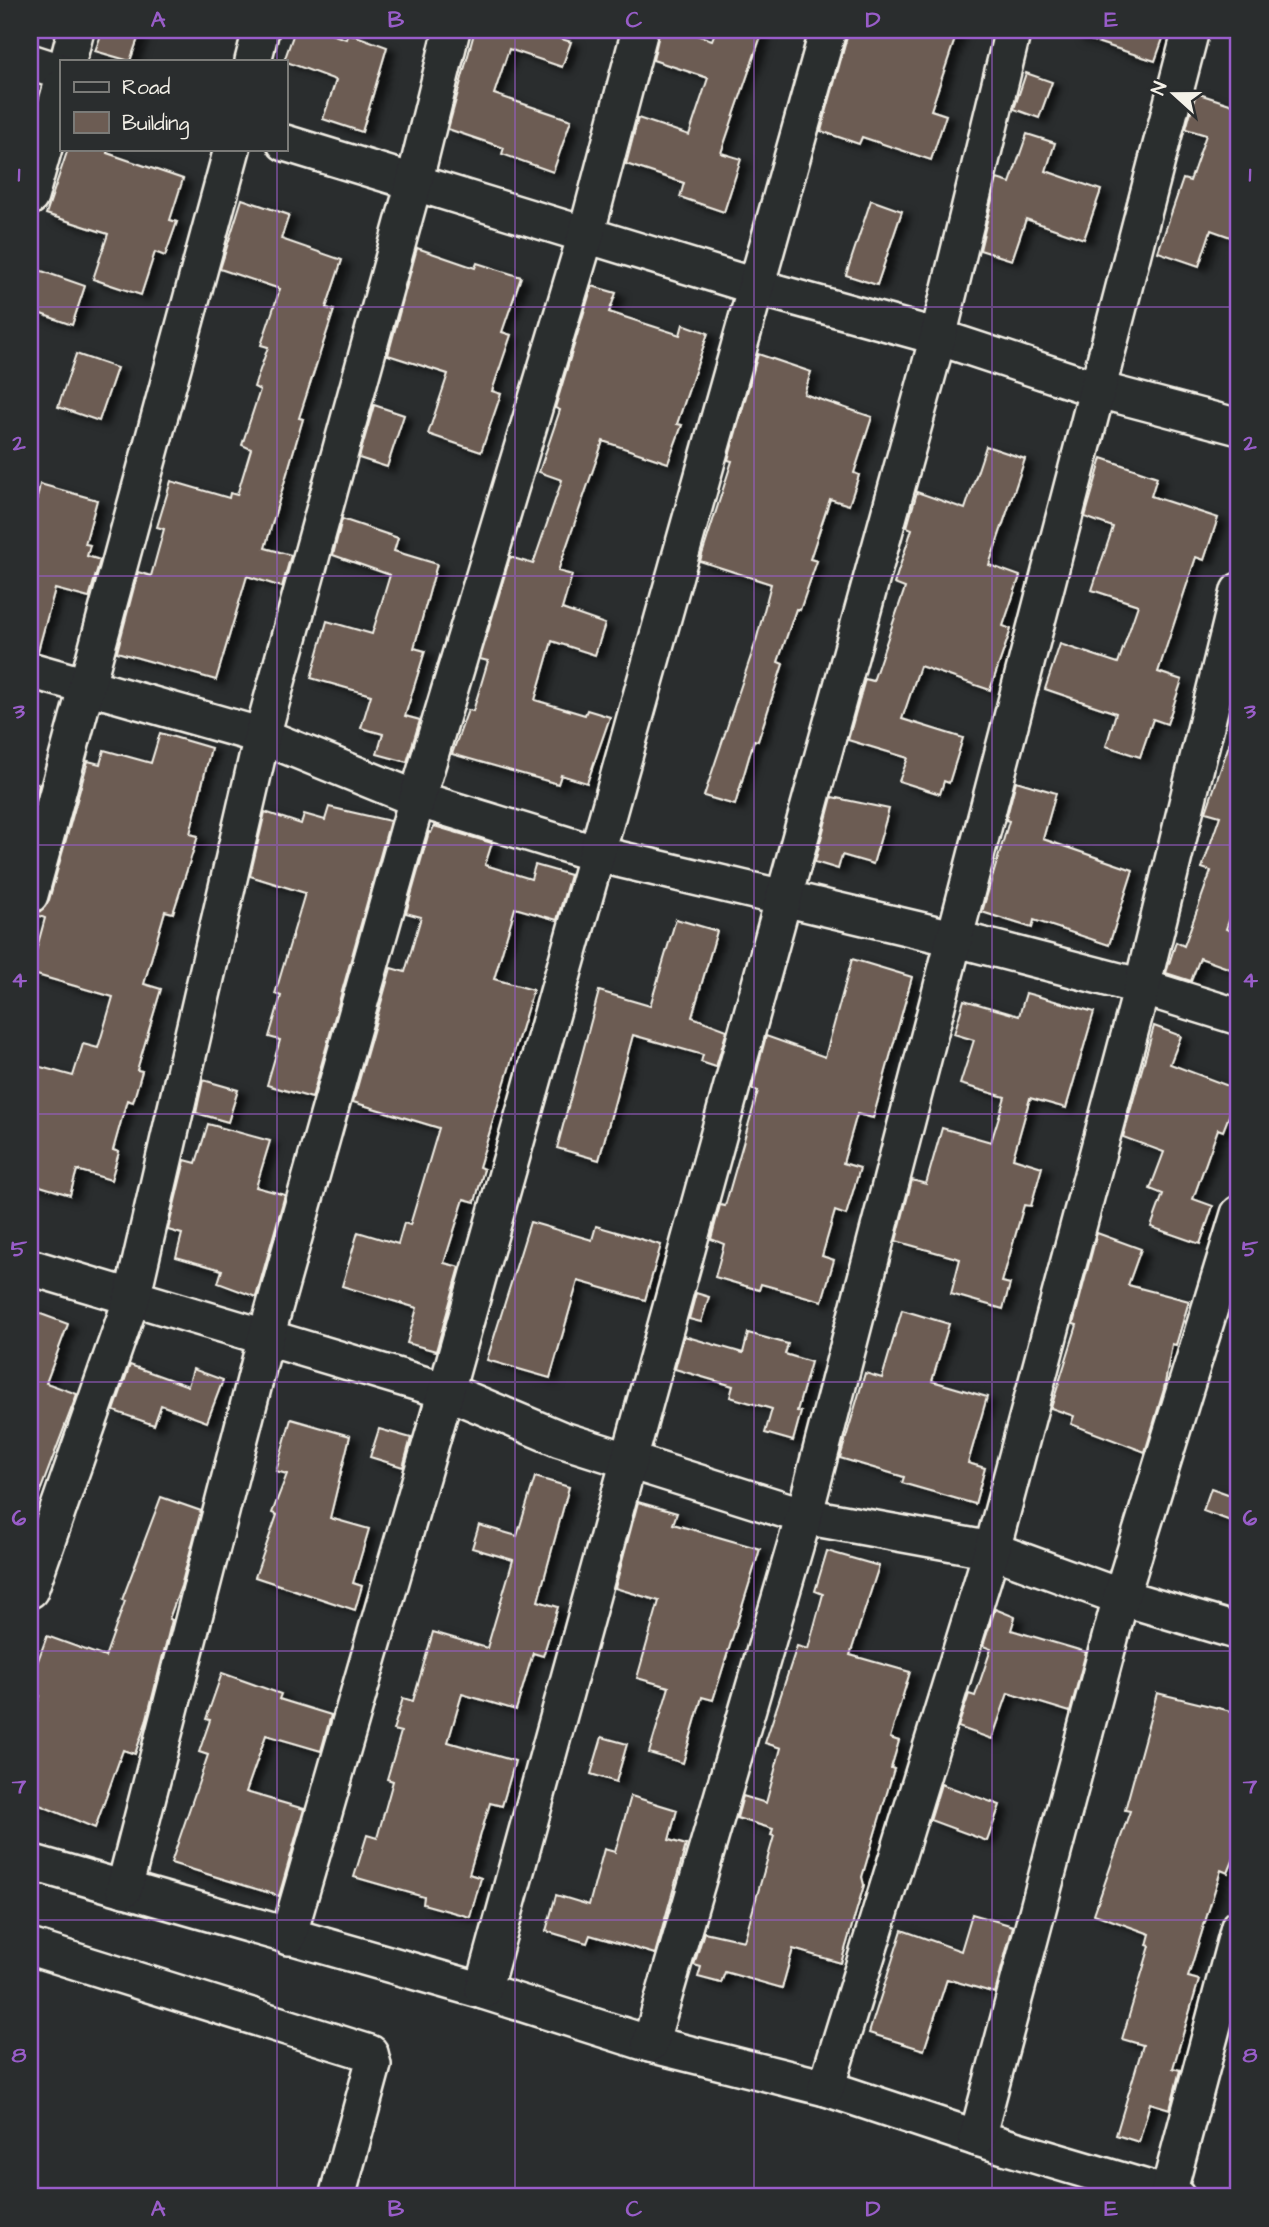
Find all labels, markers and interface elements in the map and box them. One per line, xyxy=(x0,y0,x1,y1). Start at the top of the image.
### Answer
text: A xyxy=(151,4,166,36)
text: B xyxy=(388,4,405,36)
text: C xyxy=(626,4,643,36)
text: D xyxy=(866,4,881,36)
text: E xyxy=(1104,4,1118,36)
legend xyxy=(60,60,287,150)
north arrow xyxy=(1140,60,1210,130)
text: Road xyxy=(122,73,170,102)
text: N xyxy=(1145,78,1174,99)
text: Building xyxy=(122,109,190,140)
text: 1 xyxy=(18,158,21,190)
text: 1 xyxy=(1249,158,1252,190)
text: 2 xyxy=(11,427,26,459)
text: 2 xyxy=(1242,427,1257,459)
text: 3 xyxy=(12,695,25,727)
text: 3 xyxy=(1243,695,1256,727)
text: 4 xyxy=(11,964,27,996)
text: 4 xyxy=(1242,964,1258,996)
text: 5 xyxy=(11,1233,28,1265)
text: 5 xyxy=(1242,1233,1259,1265)
text: 6 xyxy=(12,1502,27,1534)
text: 6 xyxy=(1243,1502,1258,1534)
text: 7 xyxy=(11,1770,27,1802)
text: 7 xyxy=(1242,1770,1258,1802)
text: 8 xyxy=(12,2039,27,2071)
text: 8 xyxy=(1243,2039,1258,2071)
text: A xyxy=(151,2193,166,2225)
text: B xyxy=(388,2193,405,2225)
text: C xyxy=(626,2193,643,2225)
text: D xyxy=(866,2193,881,2225)
text: E xyxy=(1104,2193,1118,2225)

